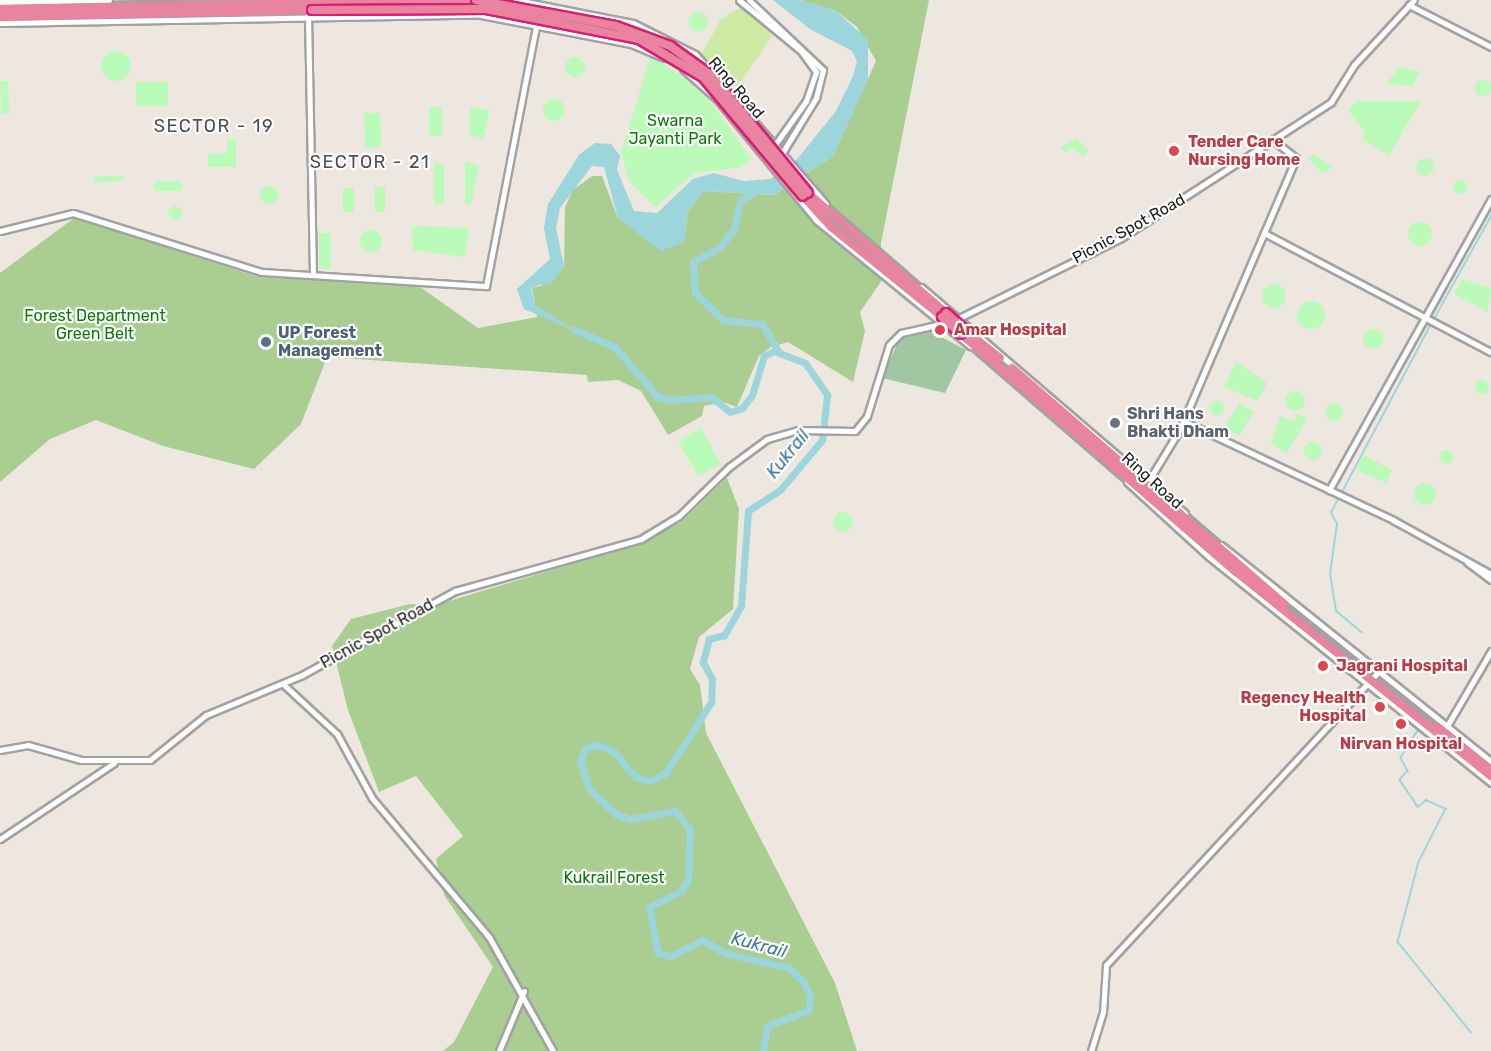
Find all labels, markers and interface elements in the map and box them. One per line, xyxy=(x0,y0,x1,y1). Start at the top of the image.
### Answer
street label: Ring Road xyxy=(704,53,768,123)
park label: Swarna Jayanti Park xyxy=(629,111,721,149)
district label: SECTOR - 19 xyxy=(154,115,274,137)
place label: Tender Care Nursing Home xyxy=(1188,132,1300,170)
marker: Tender Care Nursing Home xyxy=(1165,142,1183,160)
district label: SECTOR - 21 xyxy=(310,151,430,173)
street label: Picnic Spot Road xyxy=(1069,190,1189,268)
park label: Forest Department Green Belt xyxy=(24,306,166,344)
place label: Amar Hospital xyxy=(954,320,1067,340)
marker: Amar Hospital xyxy=(931,321,949,339)
place label: UP Forest Management xyxy=(278,323,382,361)
marker: UP Forest Management xyxy=(259,335,273,349)
place label: Shri Hans Bhakti Dham xyxy=(1127,404,1229,442)
marker: Shri Hans Bhakti Dham xyxy=(1108,416,1122,430)
water label: Kukrail xyxy=(762,425,814,483)
street label: Ring Road xyxy=(1118,449,1186,513)
street label: Picnic Spot Road xyxy=(317,595,437,673)
place label: Jagrani Hospital xyxy=(1336,656,1468,676)
marker: Jagrani Hospital xyxy=(1314,657,1332,675)
place label: Regency Health Hospital xyxy=(1240,688,1366,726)
marker: Regency Health Hospital xyxy=(1371,698,1389,716)
marker: Nirvan Hospital xyxy=(1392,715,1410,733)
place label: Nirvan Hospital xyxy=(1340,734,1462,754)
park label: Kukrail Forest xyxy=(563,868,665,888)
water label: Kukrail xyxy=(729,927,789,963)

